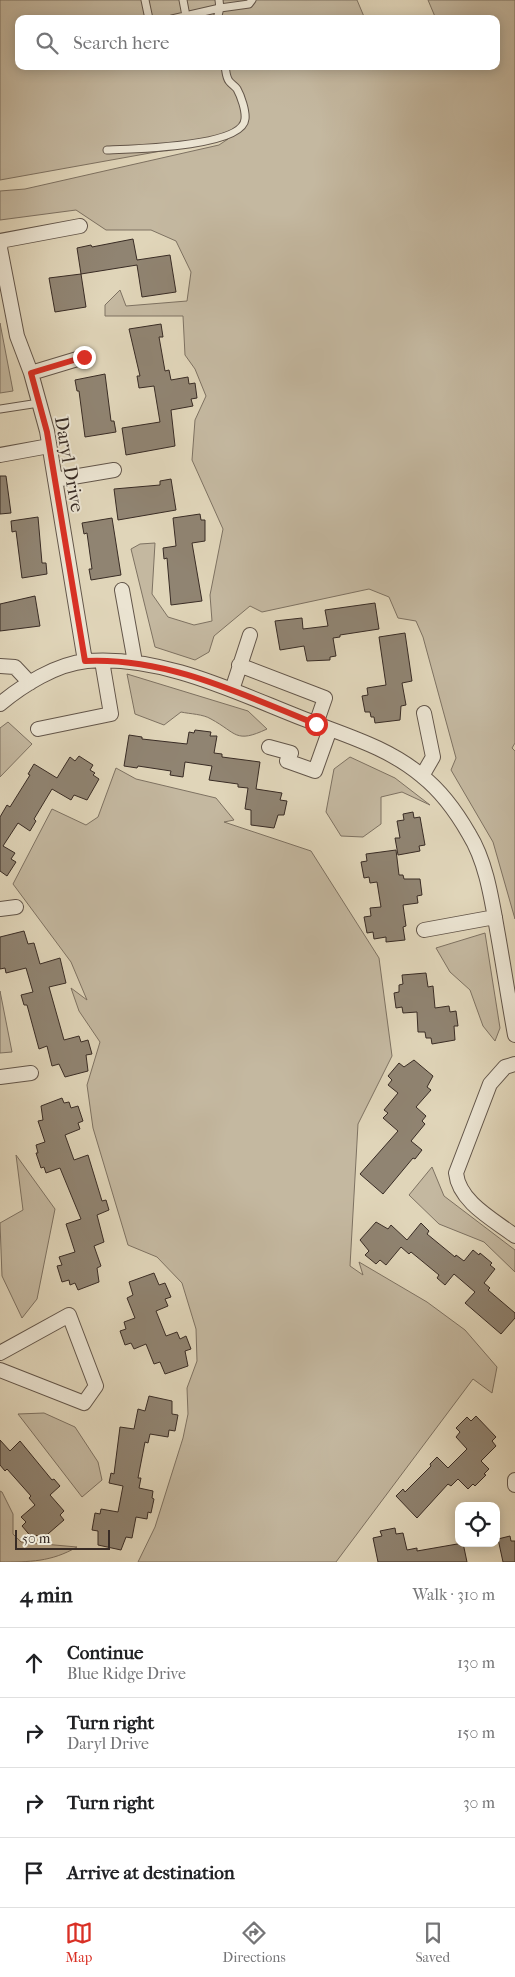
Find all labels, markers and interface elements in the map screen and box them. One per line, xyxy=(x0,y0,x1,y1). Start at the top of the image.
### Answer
search box xyxy=(15,15,500,70)
icon: search xyxy=(33,29,61,57)
text: Search here xyxy=(73,32,169,54)
route end xyxy=(73,346,96,369)
street label: Daryl Drive xyxy=(50,414,88,514)
route start xyxy=(305,713,328,736)
map controls xyxy=(455,1502,500,1547)
button: locate xyxy=(455,1502,500,1547)
scale bar xyxy=(15,1527,110,1550)
text: 50 m xyxy=(22,1530,50,1547)
text: 4 min xyxy=(20,1583,73,1607)
text: Walk · 310 m xyxy=(412,1585,495,1604)
text: Continue xyxy=(67,1642,143,1664)
icon: ahead xyxy=(20,1649,48,1677)
text: 130 m xyxy=(457,1653,495,1672)
text: Blue Ridge Drive xyxy=(67,1664,186,1683)
text: Turn right xyxy=(67,1712,154,1734)
icon: right xyxy=(20,1719,48,1747)
text: 150 m xyxy=(457,1723,495,1742)
text: Daryl Drive xyxy=(67,1734,149,1753)
icon: right xyxy=(20,1789,48,1817)
text: Turn right xyxy=(67,1792,154,1814)
text: 30 m xyxy=(463,1793,495,1812)
icon: arrive xyxy=(20,1859,48,1887)
text: Arrive at destination xyxy=(67,1862,235,1884)
tab: Map xyxy=(65,1919,93,1966)
tab: Directions xyxy=(223,1919,286,1966)
tab: Saved xyxy=(415,1919,450,1966)

